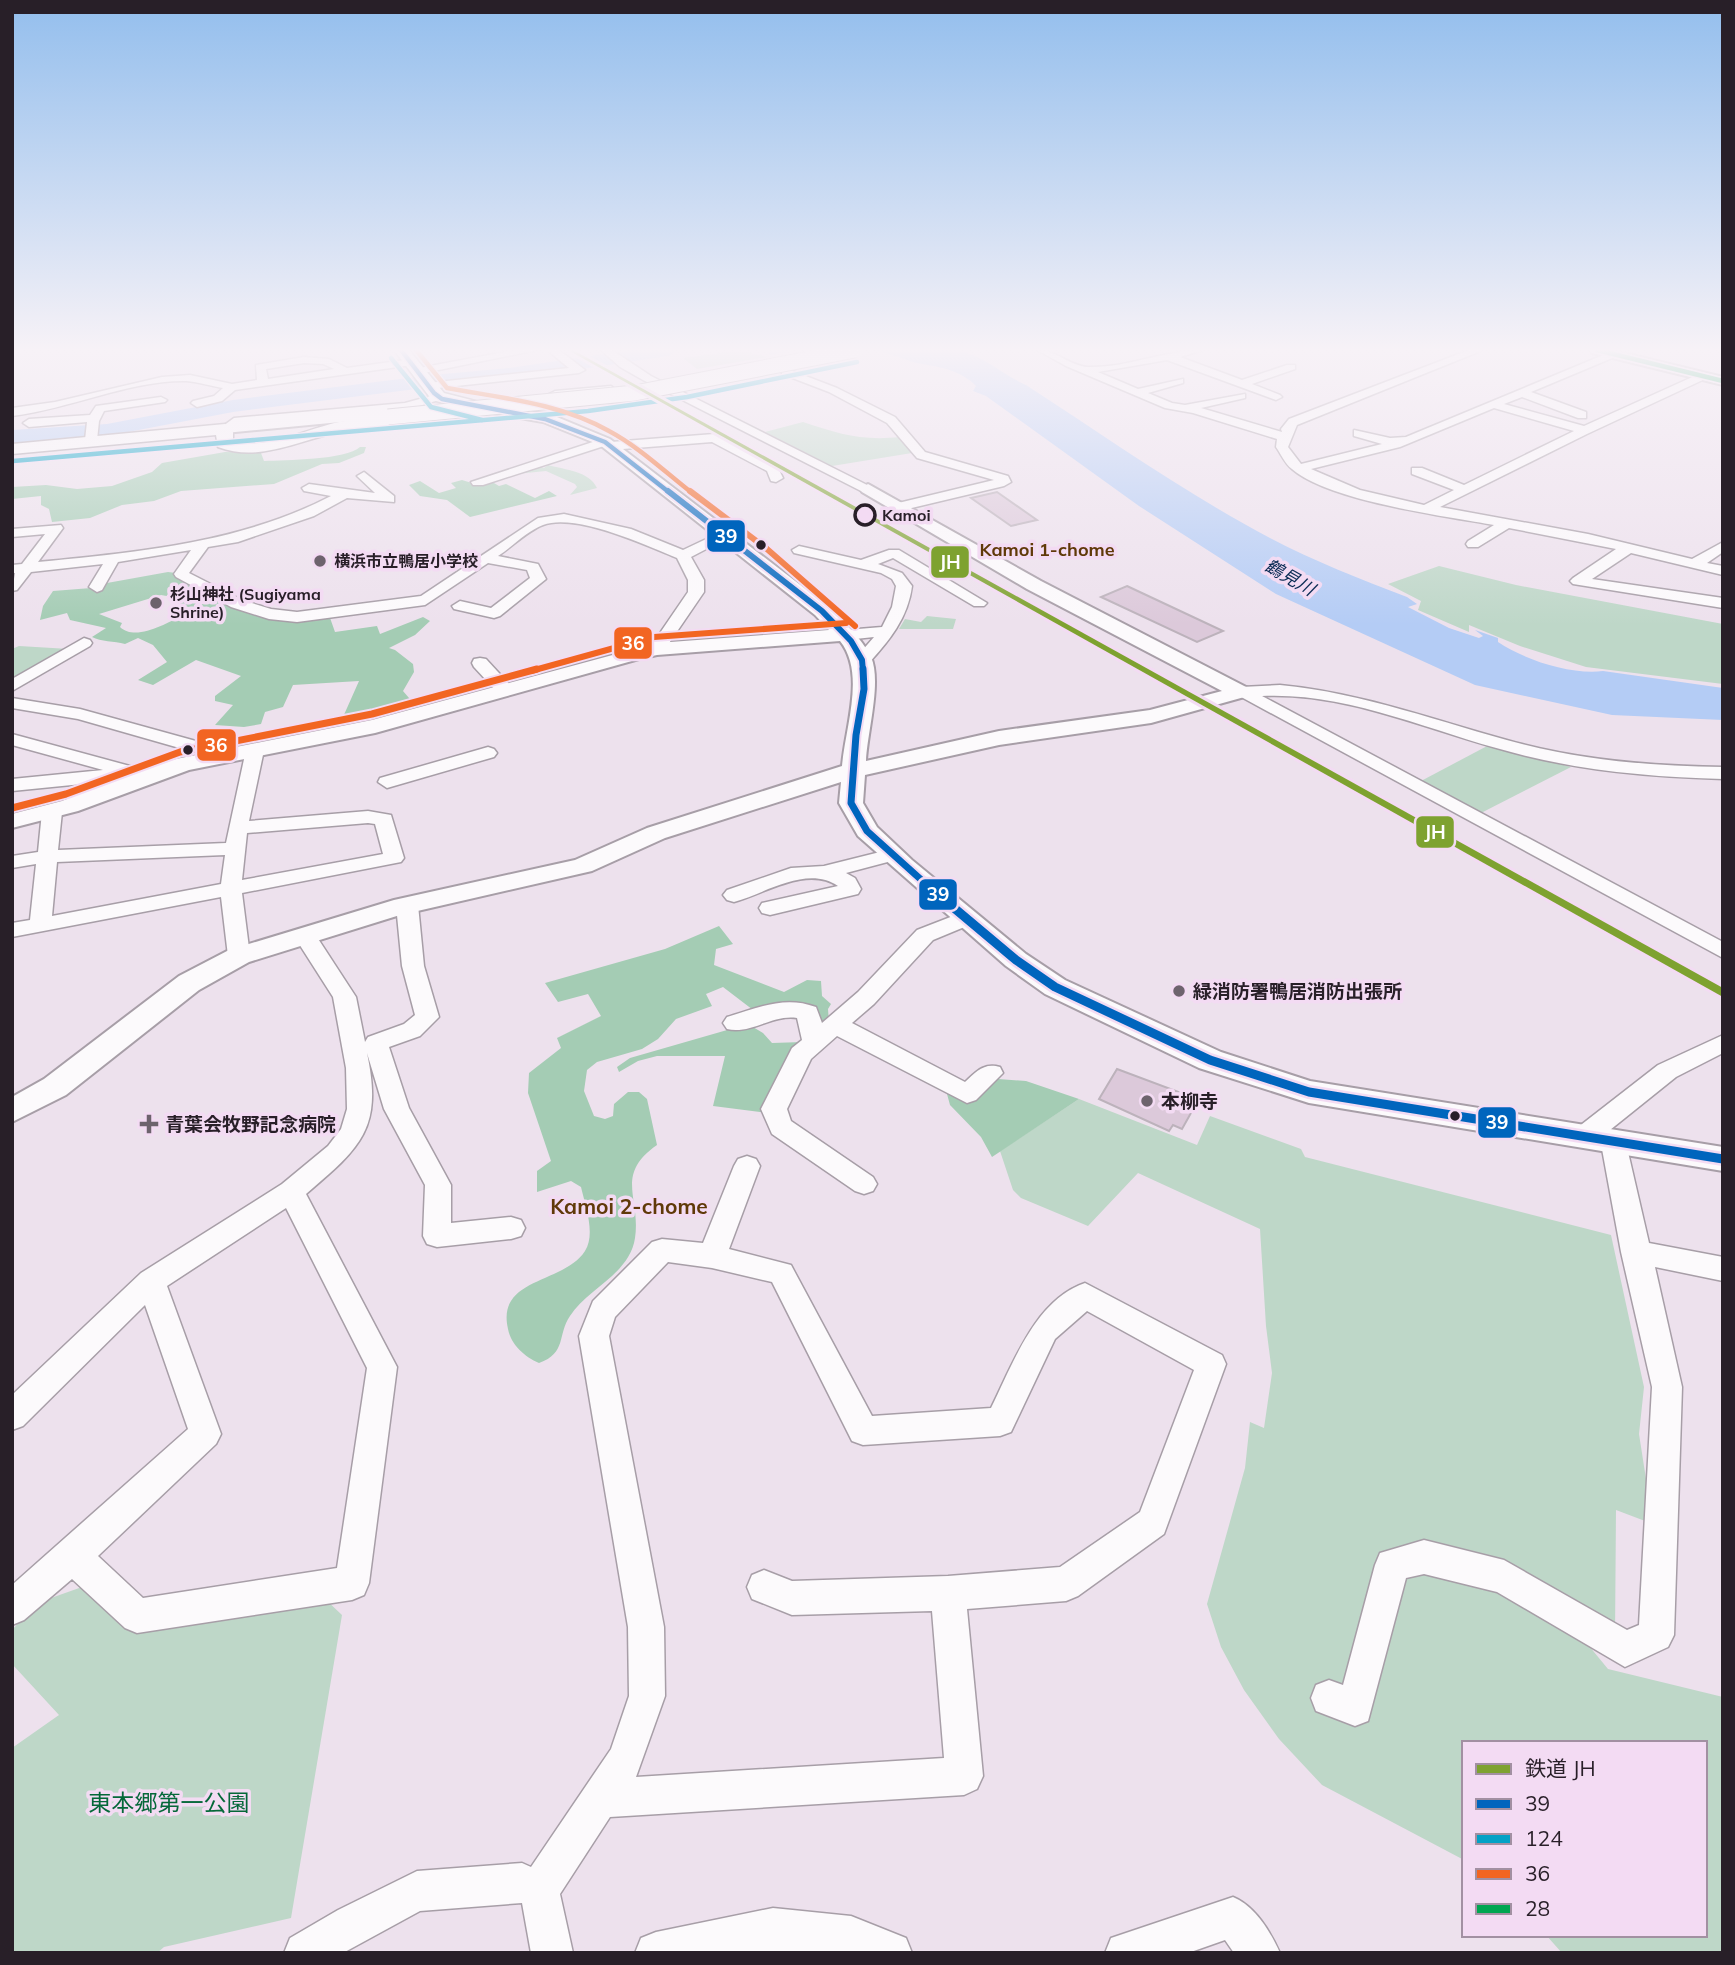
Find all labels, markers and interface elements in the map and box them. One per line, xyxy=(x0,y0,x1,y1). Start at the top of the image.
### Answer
marker: Kamoi xyxy=(854,504,876,526)
place label: Kamoi xyxy=(882,505,931,525)
line badge: 39 xyxy=(706,519,746,553)
text: 39 xyxy=(715,524,737,548)
unlabelled marker xyxy=(754,538,768,552)
district label: Kamoi 1-chome xyxy=(979,538,1115,561)
line badge: JH xyxy=(930,545,970,579)
text: JH xyxy=(939,550,961,574)
place label: 横浜市立鴨居小学校 xyxy=(334,551,478,571)
marker: 横浜市立鴨居小学校 xyxy=(312,553,328,569)
water label: 鶴見川 xyxy=(1261,554,1321,601)
place label: 杉山神社 (Sugiyama Shrine) xyxy=(170,584,321,622)
marker: 杉山神社 (Sugiyama Shrine) xyxy=(148,595,164,611)
line badge: 36 xyxy=(613,626,653,660)
text: 36 xyxy=(622,631,644,655)
line badge: 36 xyxy=(196,728,237,762)
text: 36 xyxy=(205,733,227,757)
unlabelled marker xyxy=(181,743,195,757)
line badge: JH xyxy=(1415,815,1455,849)
text: JH xyxy=(1424,820,1446,844)
line badge: 39 xyxy=(918,878,958,911)
text: 39 xyxy=(927,882,949,906)
place label: 緑消防署鴨居消防出張所 xyxy=(1193,979,1402,1003)
marker: 緑消防署鴨居消防出張所 xyxy=(1171,983,1187,999)
place label: 本柳寺 xyxy=(1161,1089,1218,1113)
marker: 本柳寺 xyxy=(1139,1093,1155,1109)
line badge: 39 xyxy=(1477,1106,1517,1139)
unlabelled marker xyxy=(1448,1109,1462,1123)
text: 39 xyxy=(1486,1110,1508,1134)
place label: 青葉会牧野記念病院 xyxy=(165,1112,336,1136)
marker: 青葉会牧野記念病院 xyxy=(139,1114,159,1134)
district label: Kamoi 2-chome xyxy=(550,1193,708,1219)
legend xyxy=(1462,1741,1707,1937)
text: 鉄道 JH xyxy=(1525,1755,1595,1781)
park label: 東本郷第一公園 xyxy=(89,1788,250,1817)
text: 39 xyxy=(1525,1790,1550,1816)
text: 124 xyxy=(1525,1825,1563,1851)
text: 36 xyxy=(1525,1860,1550,1886)
text: 28 xyxy=(1525,1895,1550,1921)

